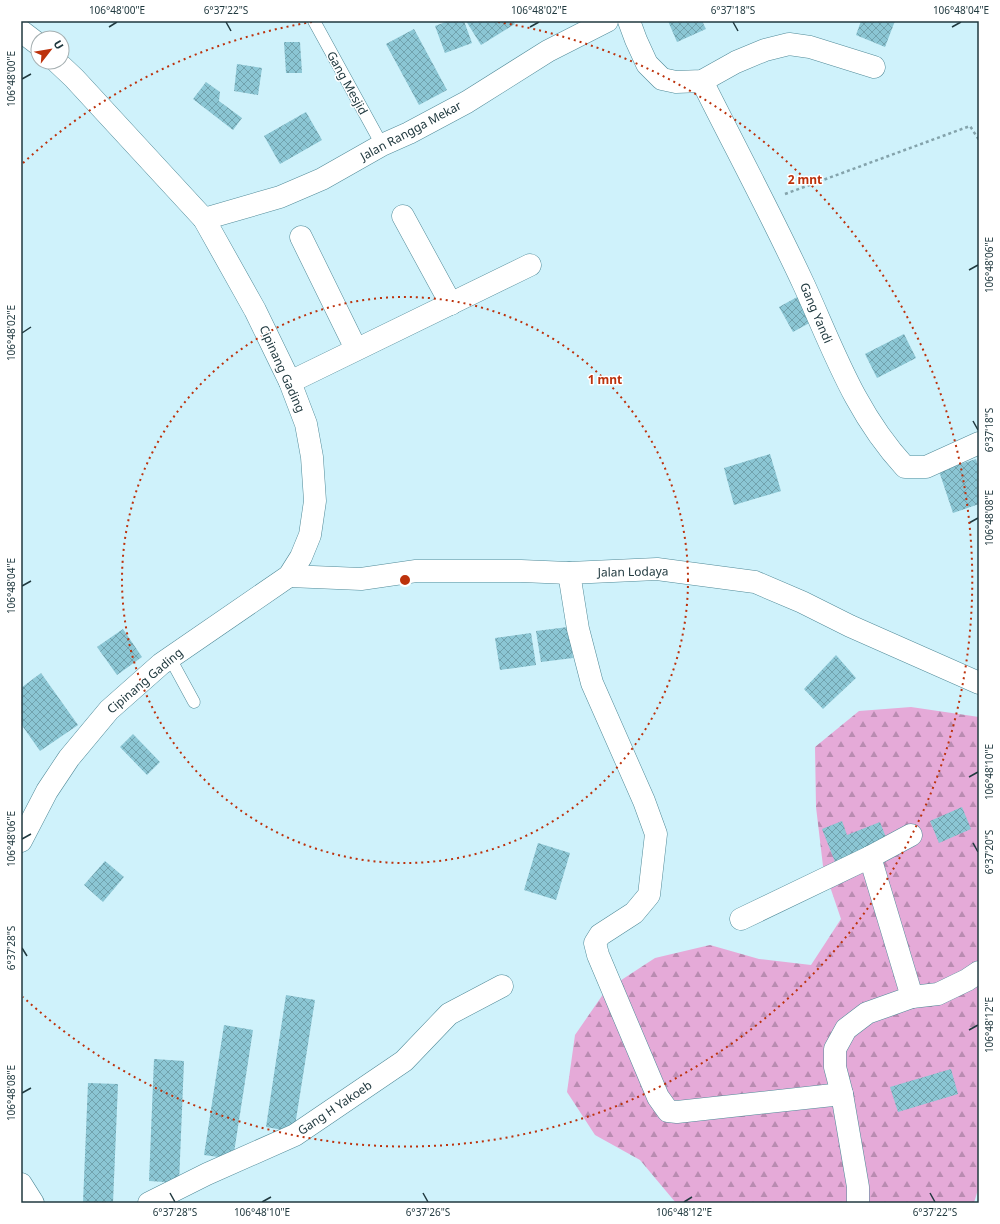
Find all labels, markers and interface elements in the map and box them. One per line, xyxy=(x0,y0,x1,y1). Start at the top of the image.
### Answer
text: 106°48'00"E xyxy=(89,3,145,17)
text: 6°37'22"S xyxy=(204,3,249,17)
text: 106°48'02"E xyxy=(511,3,567,17)
text: 6°37'18"S xyxy=(711,3,756,17)
text: 106°48'04"E xyxy=(933,3,989,17)
north arrow xyxy=(30,30,70,70)
text: U xyxy=(50,37,68,52)
street label: Gang Mesjid xyxy=(323,48,372,118)
text: 106°48'00"E xyxy=(4,51,18,107)
street label: Jalan Rangga Mekar xyxy=(356,97,464,165)
text: 2 mnt xyxy=(788,171,822,188)
text: 106°48'06"E xyxy=(982,237,996,293)
street label: Gang Yandi xyxy=(796,280,837,346)
text: 106°48'02"E xyxy=(4,305,18,361)
street label: Cipinang Gading xyxy=(256,322,309,415)
text: 1 mnt xyxy=(588,371,622,388)
text: 6°37'18"S xyxy=(982,407,996,452)
text: 106°48'08"E xyxy=(982,490,996,546)
text: 106°48'04"E xyxy=(4,558,18,614)
street label: Jalan Lodaya xyxy=(596,562,669,581)
centre of rings xyxy=(398,573,412,587)
street label: Cipinang Gading xyxy=(103,644,186,717)
text: 106°48'10"E xyxy=(982,744,996,800)
text: 106°48'06"E xyxy=(4,811,18,867)
text: 6°37'20"S xyxy=(982,829,996,874)
text: 6°37'28"S xyxy=(4,925,18,970)
text: 106°48'12"E xyxy=(982,997,996,1053)
text: 106°48'08"E xyxy=(4,1065,18,1121)
street label: Gang H Yakoeb xyxy=(294,1076,375,1139)
text: 6°37'28"S xyxy=(153,1205,198,1219)
text: 106°48'10"E xyxy=(234,1205,290,1219)
text: 6°37'26"S xyxy=(406,1205,451,1219)
text: 106°48'12"E xyxy=(656,1205,712,1219)
text: 6°37'22"S xyxy=(913,1205,958,1219)

